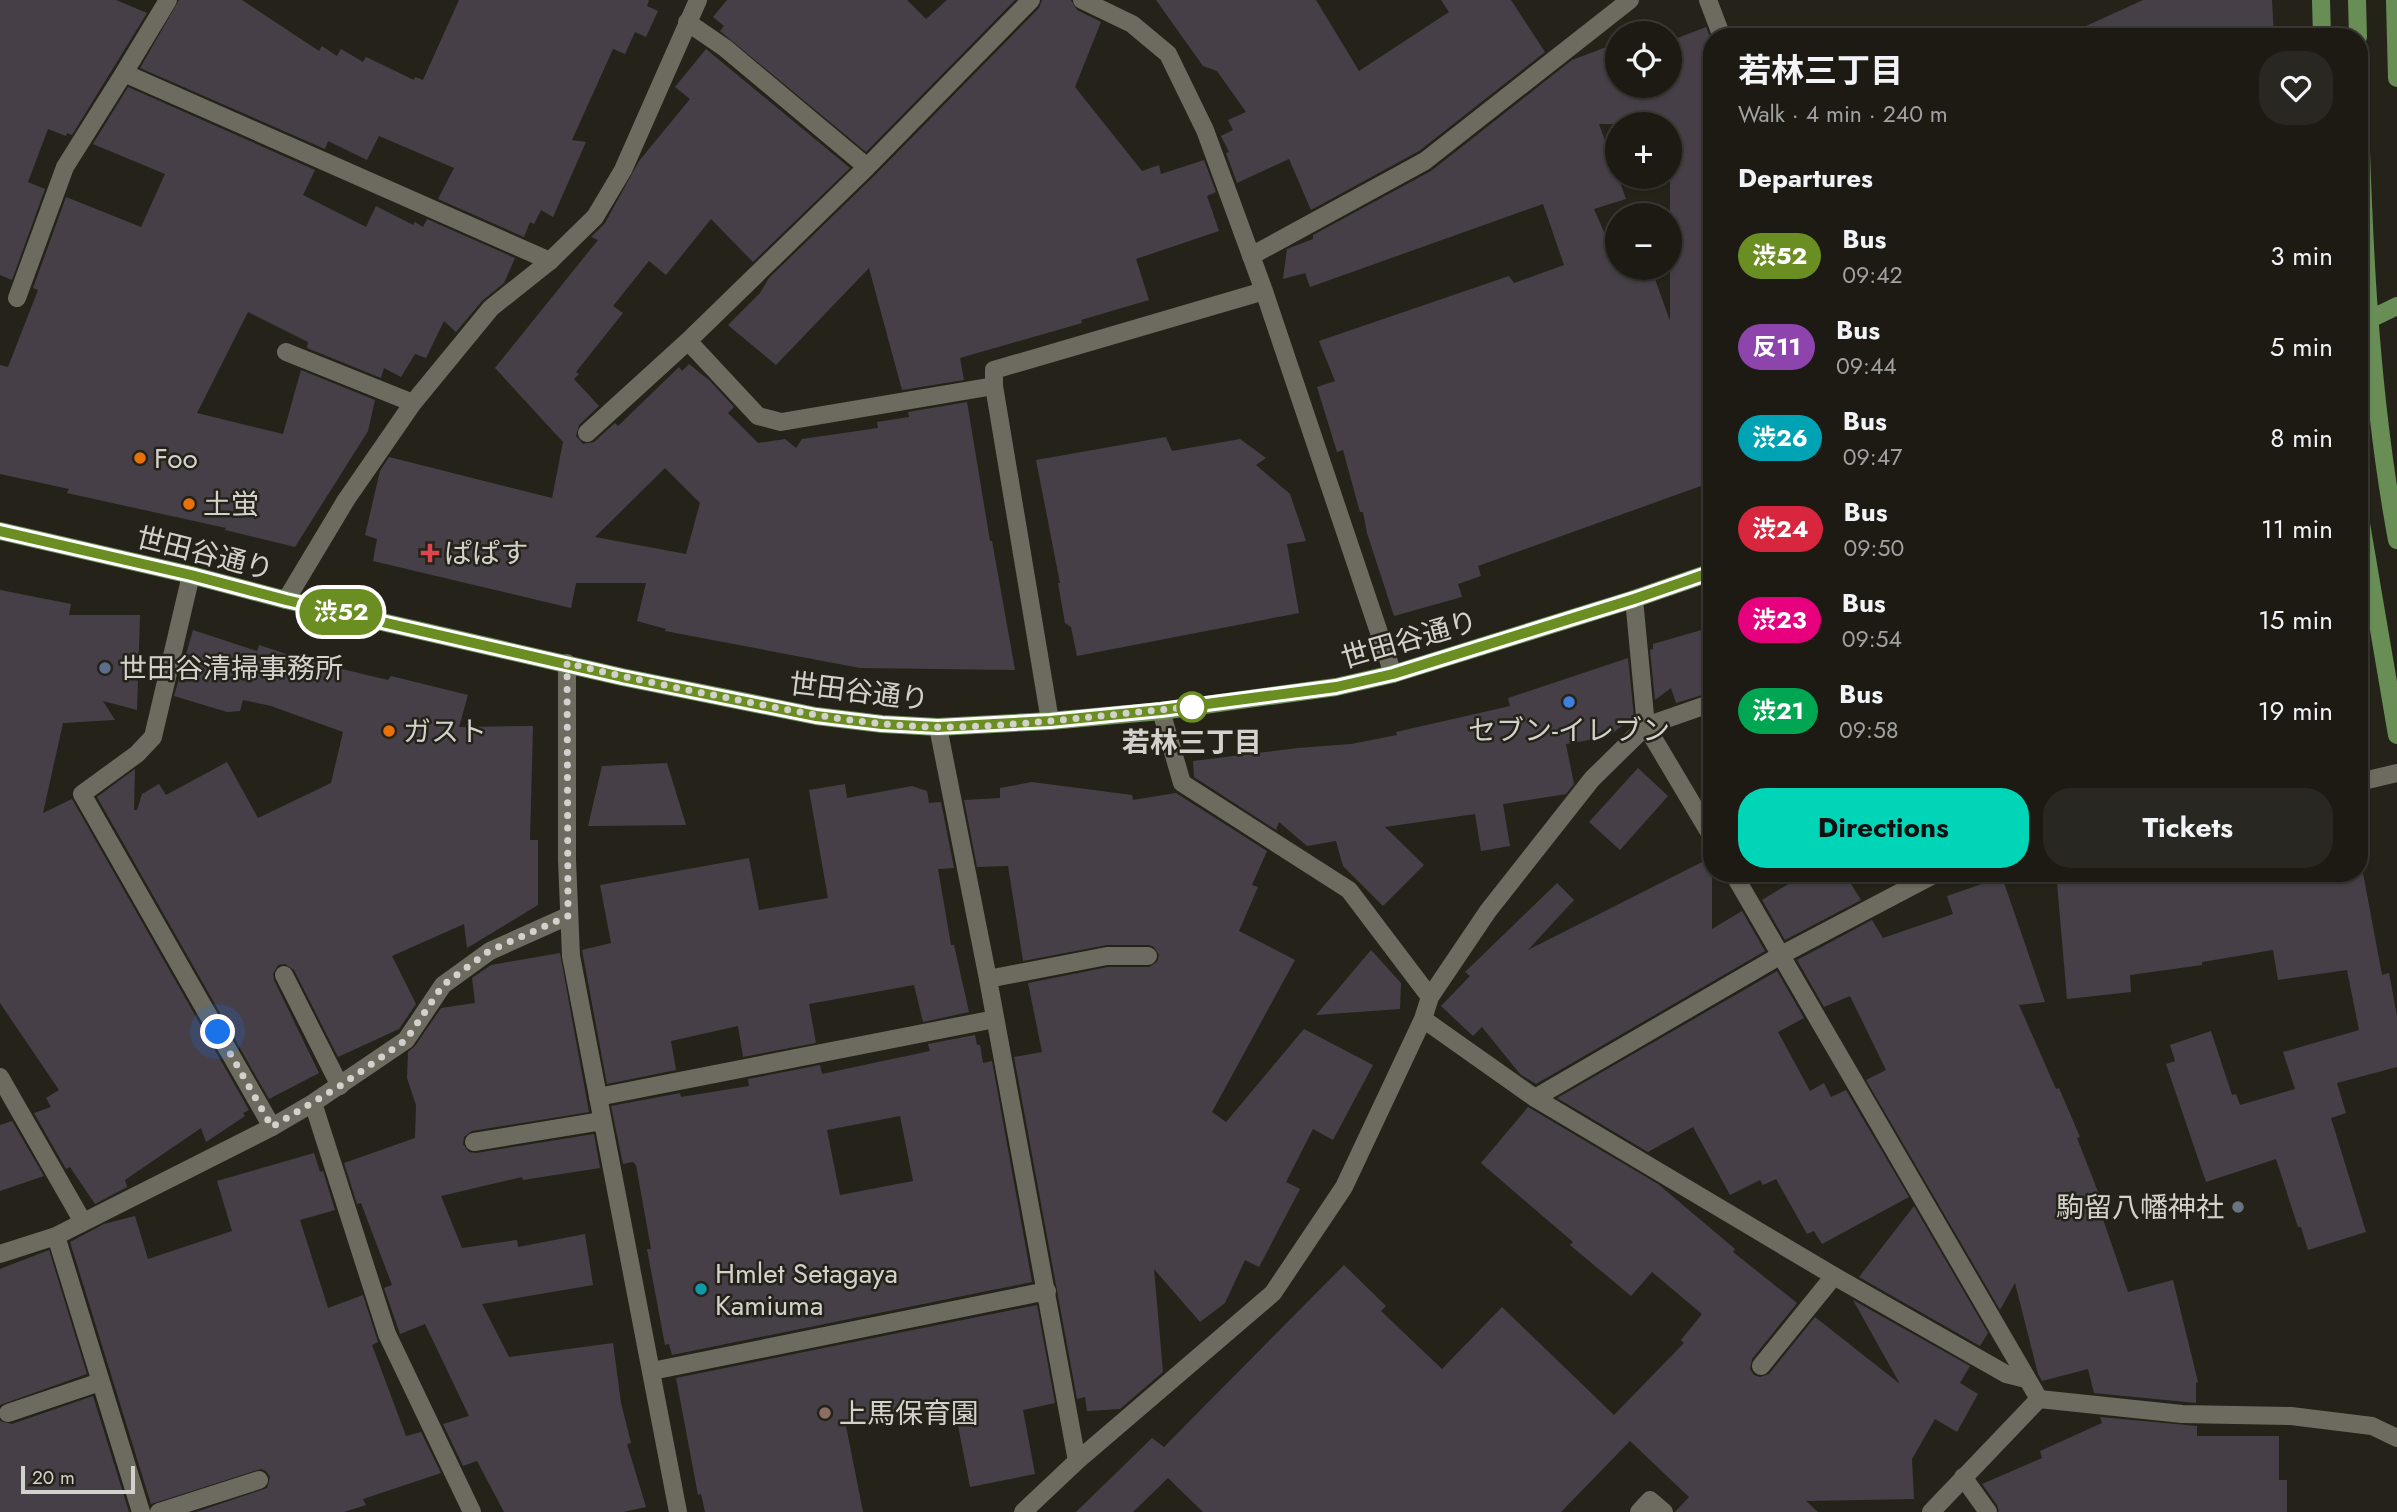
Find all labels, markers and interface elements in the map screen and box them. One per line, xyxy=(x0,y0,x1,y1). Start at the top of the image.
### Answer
map controls xyxy=(1605,21,1682,280)
button: locate xyxy=(1605,21,1682,98)
text: 若林三丁目 xyxy=(1738,47,1903,94)
button: heart xyxy=(2259,51,2333,125)
text: Walk · 4 min · 240 m xyxy=(1738,97,1948,131)
button: + xyxy=(1605,112,1682,189)
text: Departures xyxy=(1738,159,1873,197)
button: − xyxy=(1605,203,1682,280)
text: Bus xyxy=(1842,220,1886,258)
text: 3 min xyxy=(2270,237,2333,275)
text: 渋52 xyxy=(1752,238,1807,273)
text: 09:42 xyxy=(1842,258,1903,292)
text: Bus xyxy=(1836,311,1880,349)
text: 5 min xyxy=(2270,328,2333,366)
text: 反11 xyxy=(1752,329,1801,364)
text: 09:44 xyxy=(1836,349,1897,383)
text: Bus xyxy=(1843,402,1887,440)
text: 8 min xyxy=(2270,419,2333,457)
text: 渋26 xyxy=(1752,420,1808,455)
place label: Foo xyxy=(154,438,198,479)
text: 09:47 xyxy=(1843,440,1902,474)
marker: Foo xyxy=(132,450,148,466)
place label: 土蛍 xyxy=(203,484,259,525)
text: Bus xyxy=(1844,493,1888,531)
marker: 土蛍 xyxy=(181,496,197,512)
text: 11 min xyxy=(2261,510,2333,548)
text: 渋24 xyxy=(1752,511,1809,546)
street label: 世田谷通り xyxy=(132,517,278,590)
text: 09:50 xyxy=(1844,531,1904,565)
place label: ぱぱす xyxy=(444,533,528,574)
marker: ぱぱす xyxy=(422,545,438,561)
text: Bus xyxy=(1842,584,1886,622)
line badge: 渋52 xyxy=(301,589,381,635)
text: 渋52 xyxy=(313,594,369,629)
street label: 世田谷通り xyxy=(1336,600,1482,678)
text: 15 min xyxy=(2258,601,2333,639)
text: 渋23 xyxy=(1752,602,1807,637)
text: 09:54 xyxy=(1842,622,1902,656)
place label: 世田谷清掃事務所 xyxy=(119,648,343,689)
marker: 世田谷清掃事務所 xyxy=(97,660,113,676)
street label: 世田谷通り xyxy=(787,663,931,720)
text: Bus xyxy=(1839,675,1883,713)
marker: 若林三丁目 xyxy=(1177,692,1207,722)
text: 19 min xyxy=(2258,692,2333,730)
text: 渋21 xyxy=(1752,693,1804,728)
marker: セブン-イレブン xyxy=(1561,694,1577,710)
place label: セブン-イレブン xyxy=(1468,710,1670,751)
place label: ガスト xyxy=(403,711,487,752)
text: 09:58 xyxy=(1839,713,1898,747)
place label: 若林三丁目 xyxy=(1122,722,1262,763)
marker: ガスト xyxy=(381,723,397,739)
button: Directions xyxy=(1738,788,2029,868)
button: Tickets xyxy=(2043,788,2333,868)
your location xyxy=(200,1014,235,1049)
place label: 駒留八幡神社 xyxy=(2056,1187,2224,1228)
marker: 駒留八幡神社 xyxy=(2230,1199,2246,1215)
place label: Hmlet Setagaya Kamiuma xyxy=(715,1253,898,1326)
marker: Hmlet Setagaya Kamiuma xyxy=(693,1281,709,1297)
place label: 上馬保育園 xyxy=(839,1393,979,1434)
marker: 上馬保育園 xyxy=(817,1405,833,1421)
scale bar xyxy=(21,1463,135,1495)
text: 20 m xyxy=(32,1464,75,1491)

